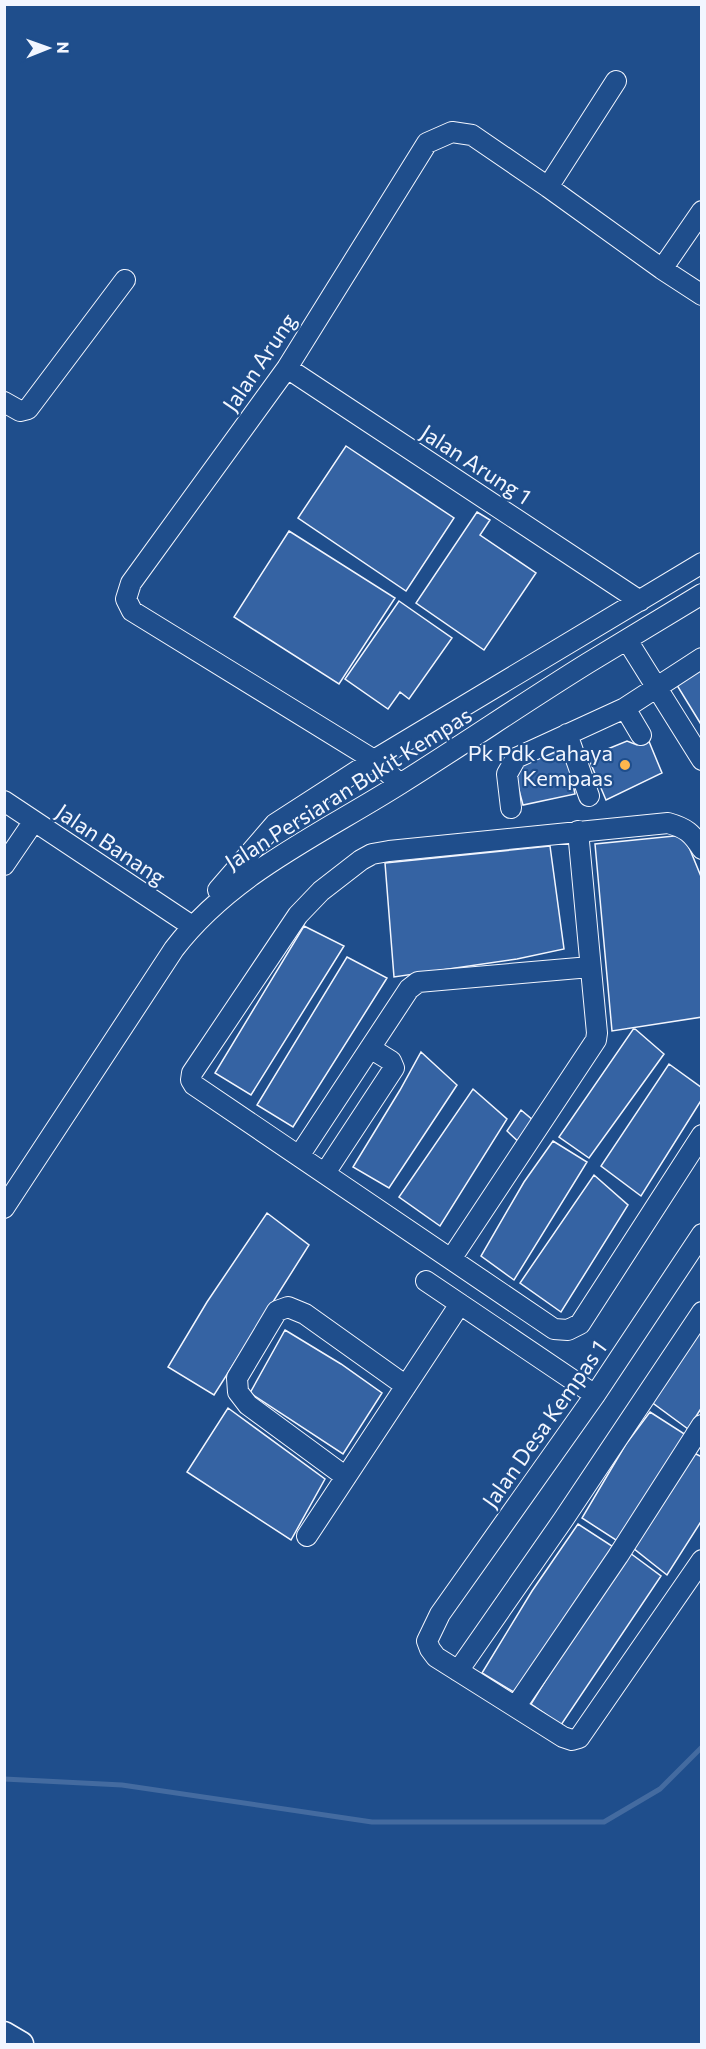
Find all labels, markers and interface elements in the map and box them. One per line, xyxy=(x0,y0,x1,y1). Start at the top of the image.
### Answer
north arrow xyxy=(18,18,78,78)
text: N xyxy=(54,42,73,54)
street label: Jalan Arung xyxy=(216,308,302,416)
street label: Jalan Arung 1 xyxy=(416,418,536,510)
street label: Jalan Persiaran Bukit Kempas xyxy=(220,701,476,875)
place label: Pk Pdk Cahaya Kempaas xyxy=(468,739,613,791)
marker: Pk Pdk Cahaya Kempaas xyxy=(618,758,632,772)
street label: Jalan Banang xyxy=(51,798,171,891)
street label: Jalan Desa Kempas 1 xyxy=(476,1335,612,1513)

